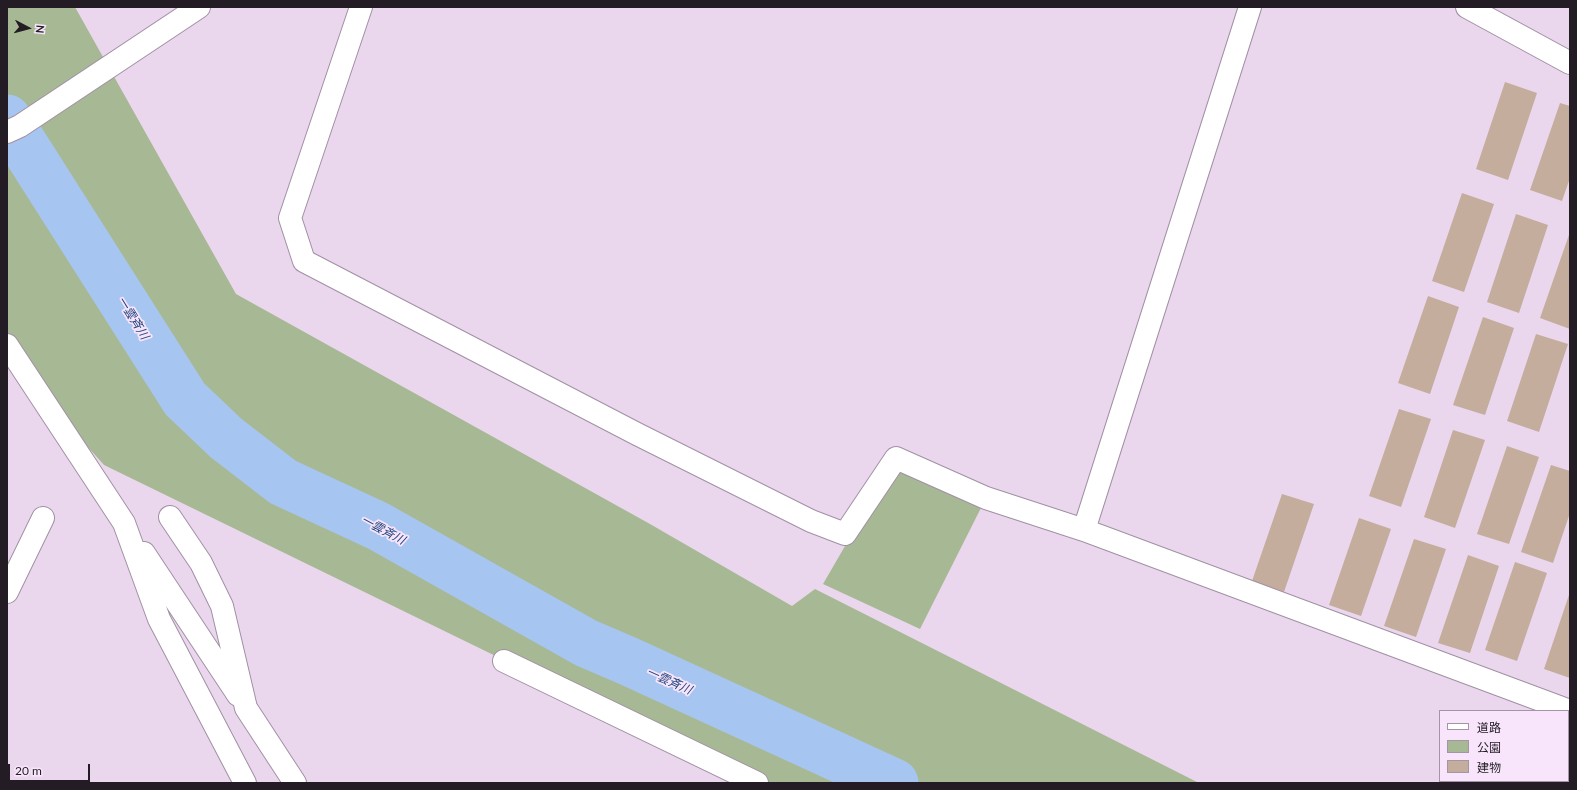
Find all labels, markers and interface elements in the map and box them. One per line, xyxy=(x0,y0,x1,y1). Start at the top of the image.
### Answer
north arrow xyxy=(8,8,48,48)
text: N xyxy=(34,24,47,34)
water label: 一雲斉川 xyxy=(114,294,152,342)
water label: 一雲斉川 xyxy=(358,512,408,548)
water label: 一雲斉川 xyxy=(644,665,694,697)
legend xyxy=(1439,710,1569,782)
text: 道路 xyxy=(1477,720,1501,735)
text: 公園 xyxy=(1477,740,1501,755)
scale bar xyxy=(10,756,92,782)
text: 建物 xyxy=(1477,760,1501,775)
text: 20 m xyxy=(15,763,42,778)

